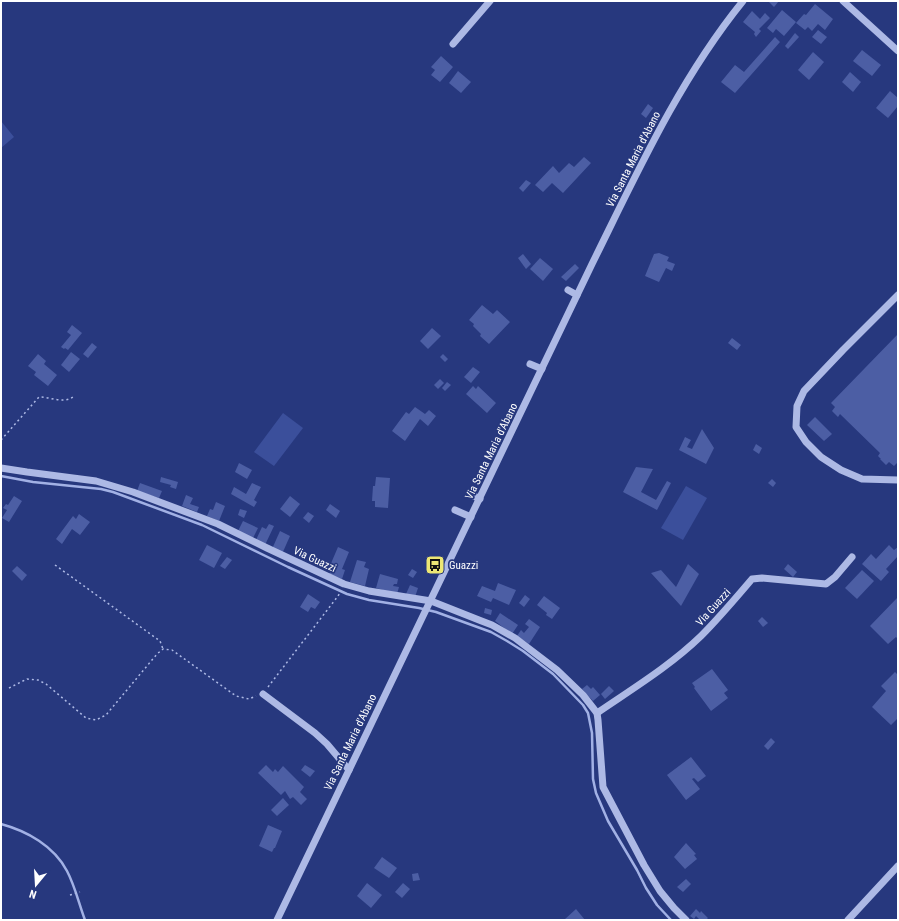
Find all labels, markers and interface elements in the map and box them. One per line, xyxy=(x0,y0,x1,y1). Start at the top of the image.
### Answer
street label: Via Santa Maria d'Abano xyxy=(604,109,663,209)
street label: Via Santa Maria d'Abano xyxy=(462,400,521,502)
street label: Via Guazzi xyxy=(291,544,338,575)
bus stop icon: Guazzi xyxy=(424,554,446,576)
place label: Guazzi xyxy=(449,559,478,572)
street label: Via Guazzi xyxy=(693,586,734,629)
street label: Via Santa Maria d'Abano xyxy=(321,691,380,793)
north arrow xyxy=(16,865,56,905)
text: N xyxy=(28,887,38,901)

